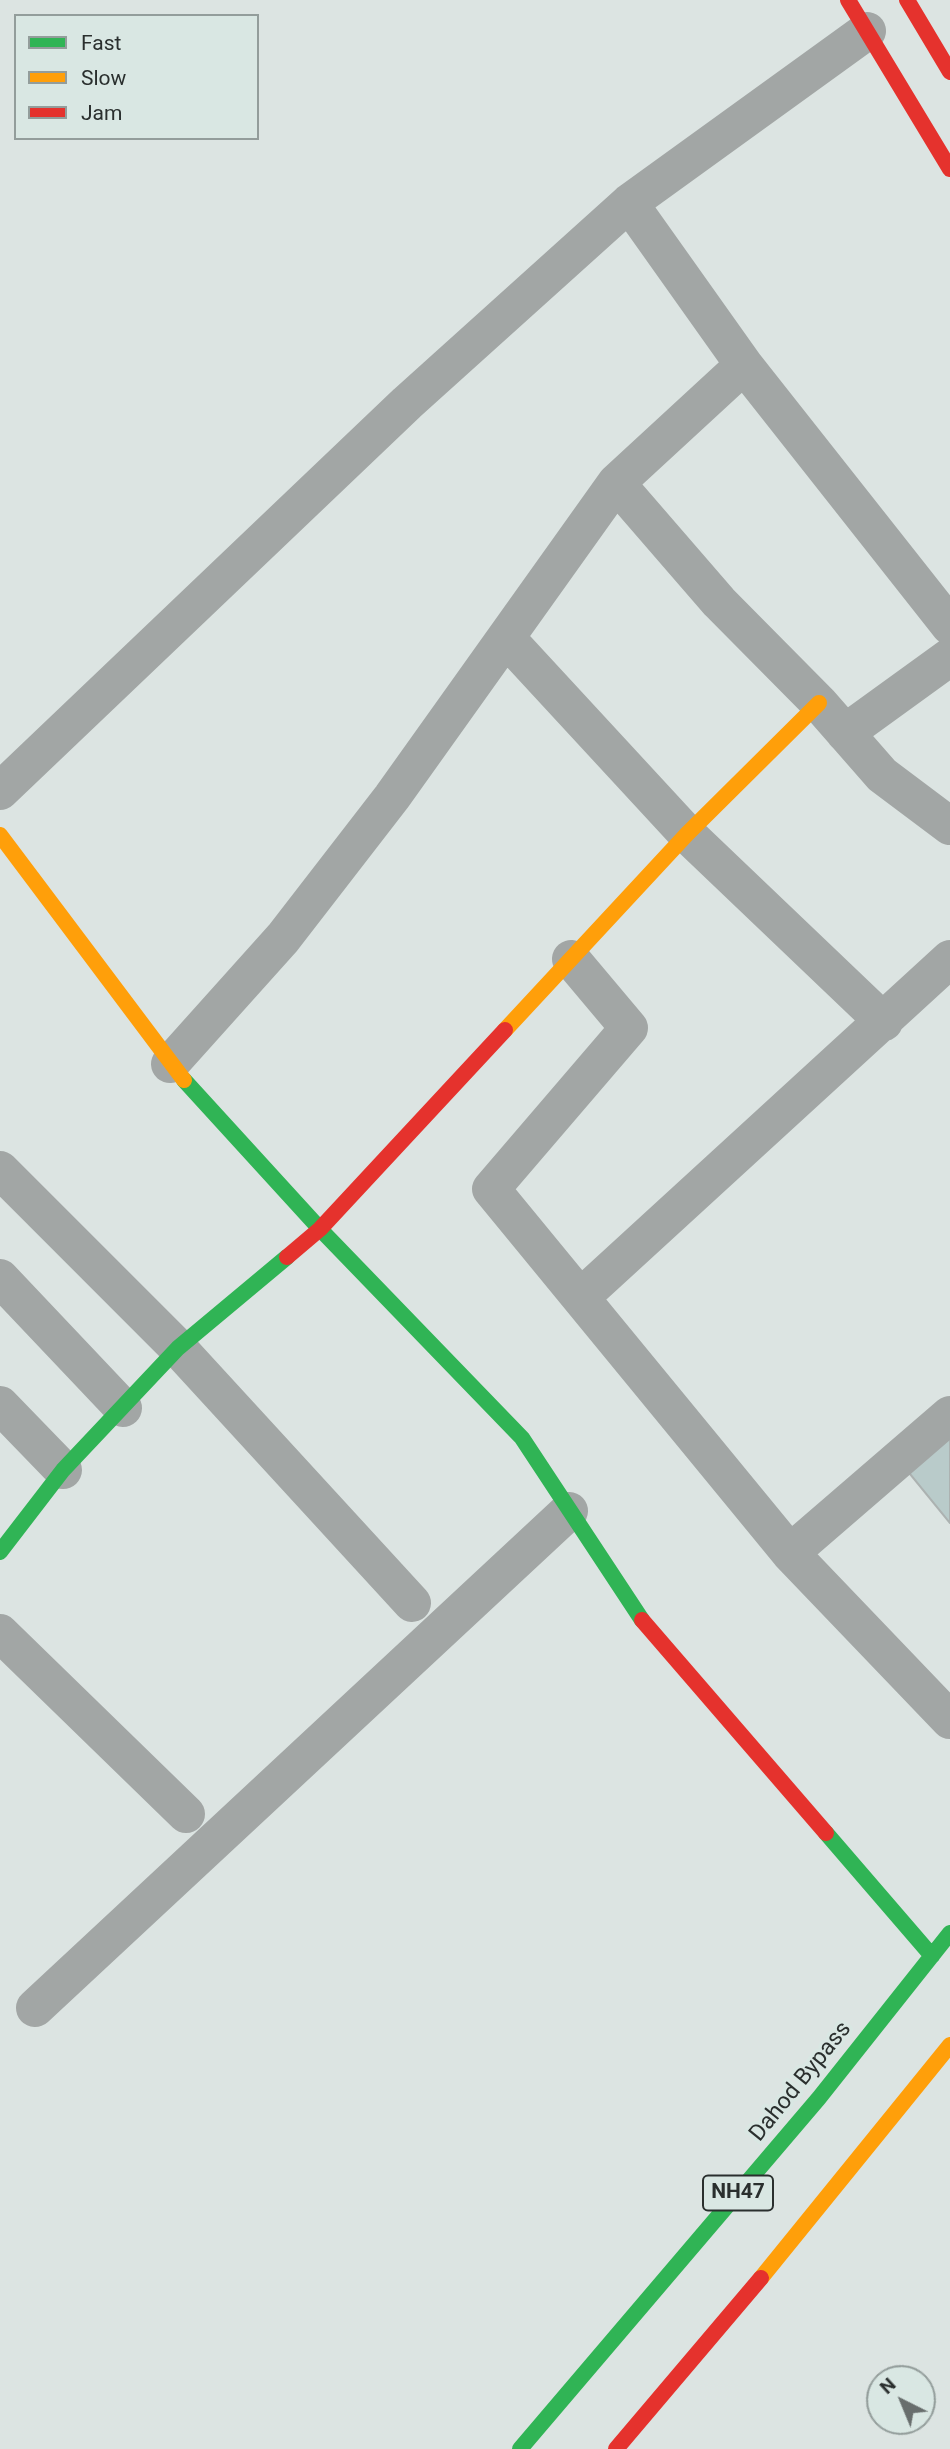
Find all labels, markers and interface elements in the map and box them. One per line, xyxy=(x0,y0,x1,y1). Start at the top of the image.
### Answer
legend xyxy=(14,14,259,140)
text: Fast xyxy=(81,31,121,55)
text: Slow xyxy=(81,66,126,90)
text: Jam xyxy=(81,101,122,125)
street label: Dahod Bypass xyxy=(744,2016,858,2148)
road number: NH47 xyxy=(703,2176,773,2210)
north arrow xyxy=(866,2365,936,2435)
text: N xyxy=(875,2373,900,2399)

